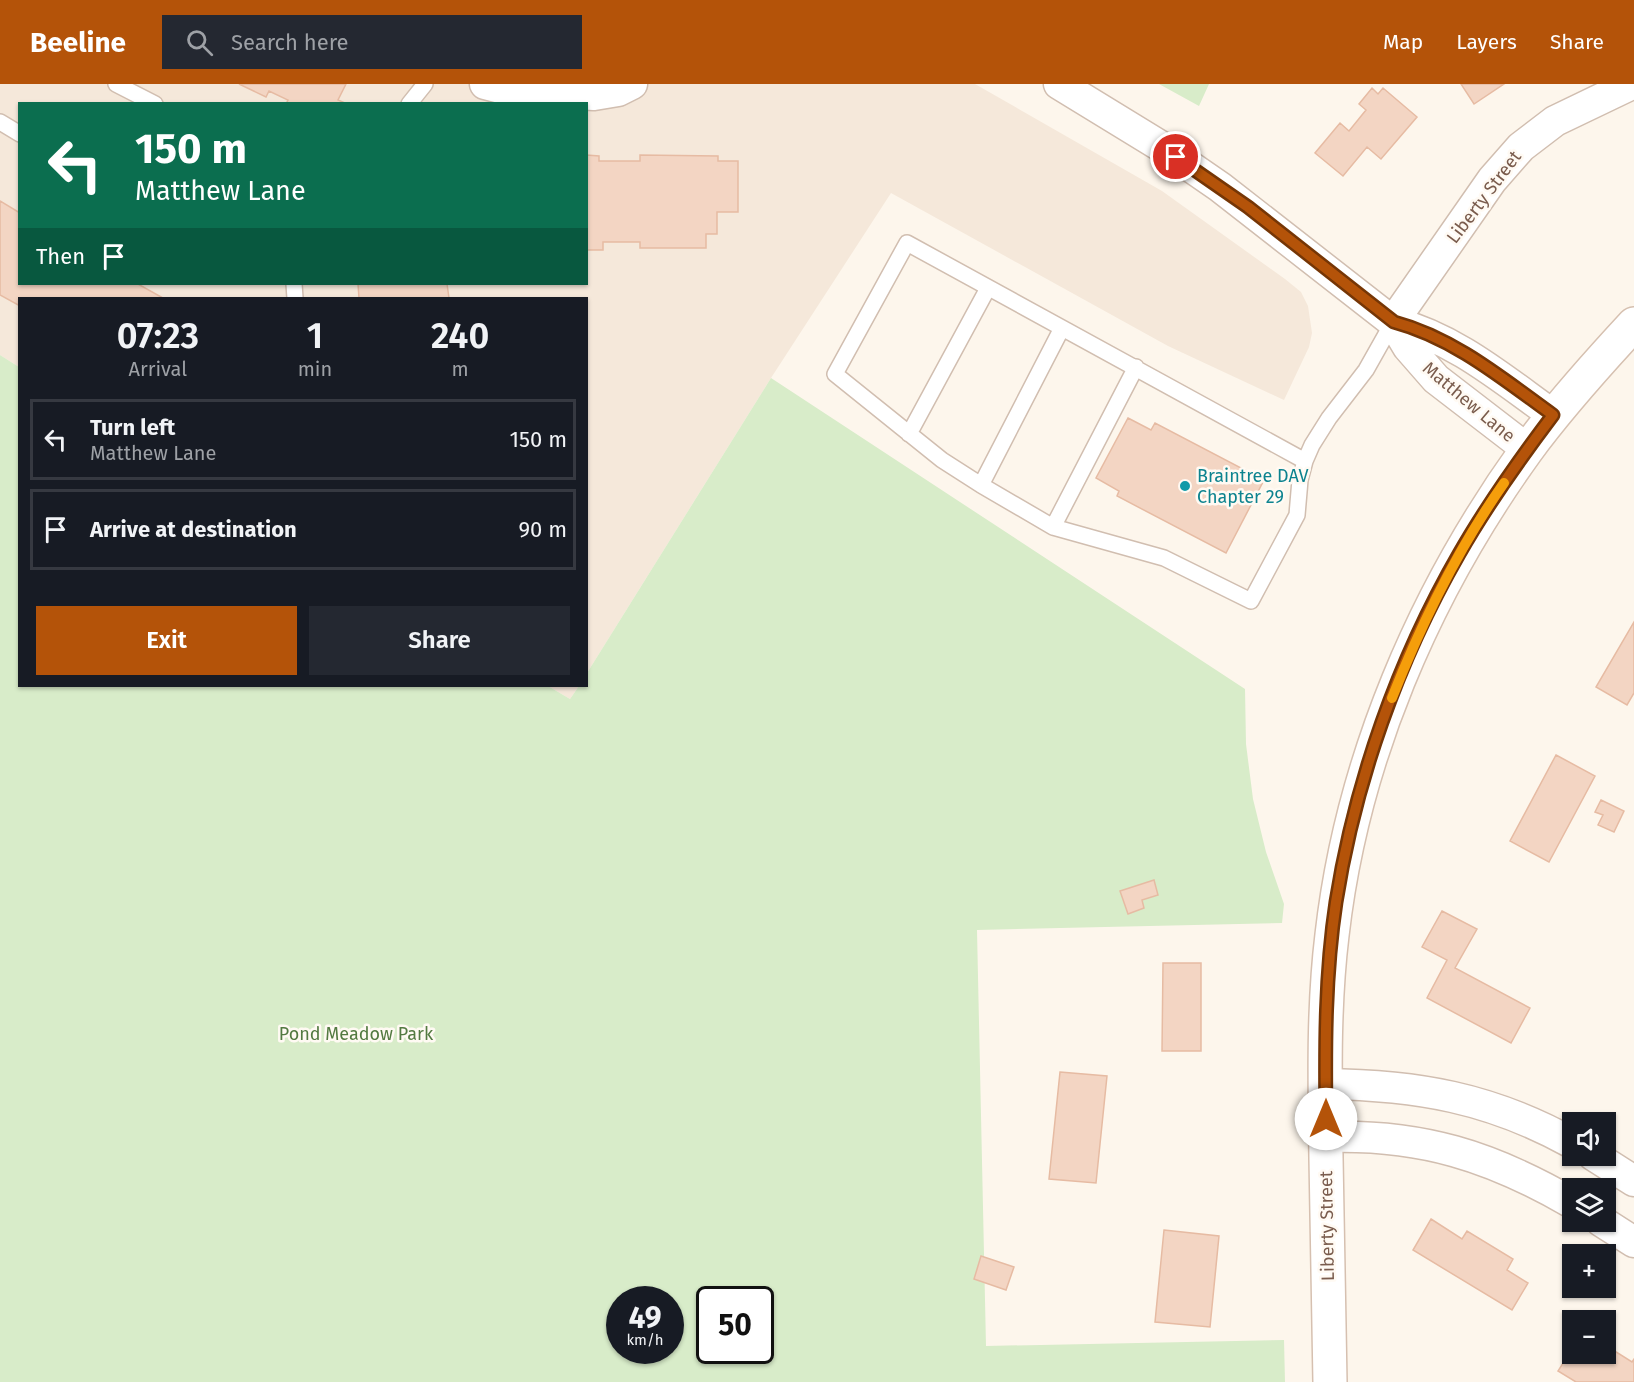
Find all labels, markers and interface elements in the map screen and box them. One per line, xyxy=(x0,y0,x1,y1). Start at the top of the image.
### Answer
search box xyxy=(162,15,582,69)
text: Beeline xyxy=(30,26,126,59)
icon: search xyxy=(183,26,216,59)
text: Search here xyxy=(231,29,349,56)
text: Map xyxy=(1383,29,1423,55)
text: Layers xyxy=(1456,29,1517,55)
text: Share xyxy=(1550,29,1604,55)
text: 150 m xyxy=(135,124,247,174)
icon: left xyxy=(36,126,114,204)
pin xyxy=(1150,131,1201,182)
icon: arrive xyxy=(1159,140,1192,173)
street label: Liberty Street xyxy=(1442,146,1526,248)
text: Matthew Lane xyxy=(135,175,306,207)
icon: arrive xyxy=(97,240,130,273)
text: Then xyxy=(36,243,85,270)
text: 07:23 xyxy=(117,314,199,358)
text: 1 xyxy=(307,314,323,358)
text: 240 xyxy=(431,314,489,358)
text: Arrival xyxy=(129,357,187,381)
text: min xyxy=(298,357,332,381)
text: m xyxy=(452,357,469,381)
street label: Matthew Lane xyxy=(1418,357,1520,447)
text: Turn left xyxy=(90,414,175,441)
icon: left xyxy=(39,423,72,456)
text: 150 m xyxy=(509,426,567,453)
text: Matthew Lane xyxy=(90,441,216,465)
place label: Braintree DAV Chapter 29 xyxy=(1197,465,1308,508)
marker: Braintree DAV Chapter 29 xyxy=(1178,479,1192,493)
icon: arrive xyxy=(39,513,72,546)
text: Arrive at destination xyxy=(90,516,297,543)
text: 90 m xyxy=(518,516,567,543)
button: Exit xyxy=(36,606,297,675)
button: Share xyxy=(309,606,570,675)
park label: Pond Meadow Park xyxy=(279,1023,434,1045)
position arrow xyxy=(1294,1087,1358,1151)
map controls xyxy=(1562,1112,1616,1364)
button: sound xyxy=(1562,1112,1616,1166)
street label: Liberty Street xyxy=(1315,1170,1339,1281)
button: layers xyxy=(1562,1178,1616,1232)
button: + xyxy=(1562,1244,1616,1298)
speed limit sign: 50 xyxy=(696,1286,774,1364)
text: 49 xyxy=(628,1300,662,1336)
button: − xyxy=(1562,1310,1616,1364)
text: km/h xyxy=(626,1331,664,1349)

